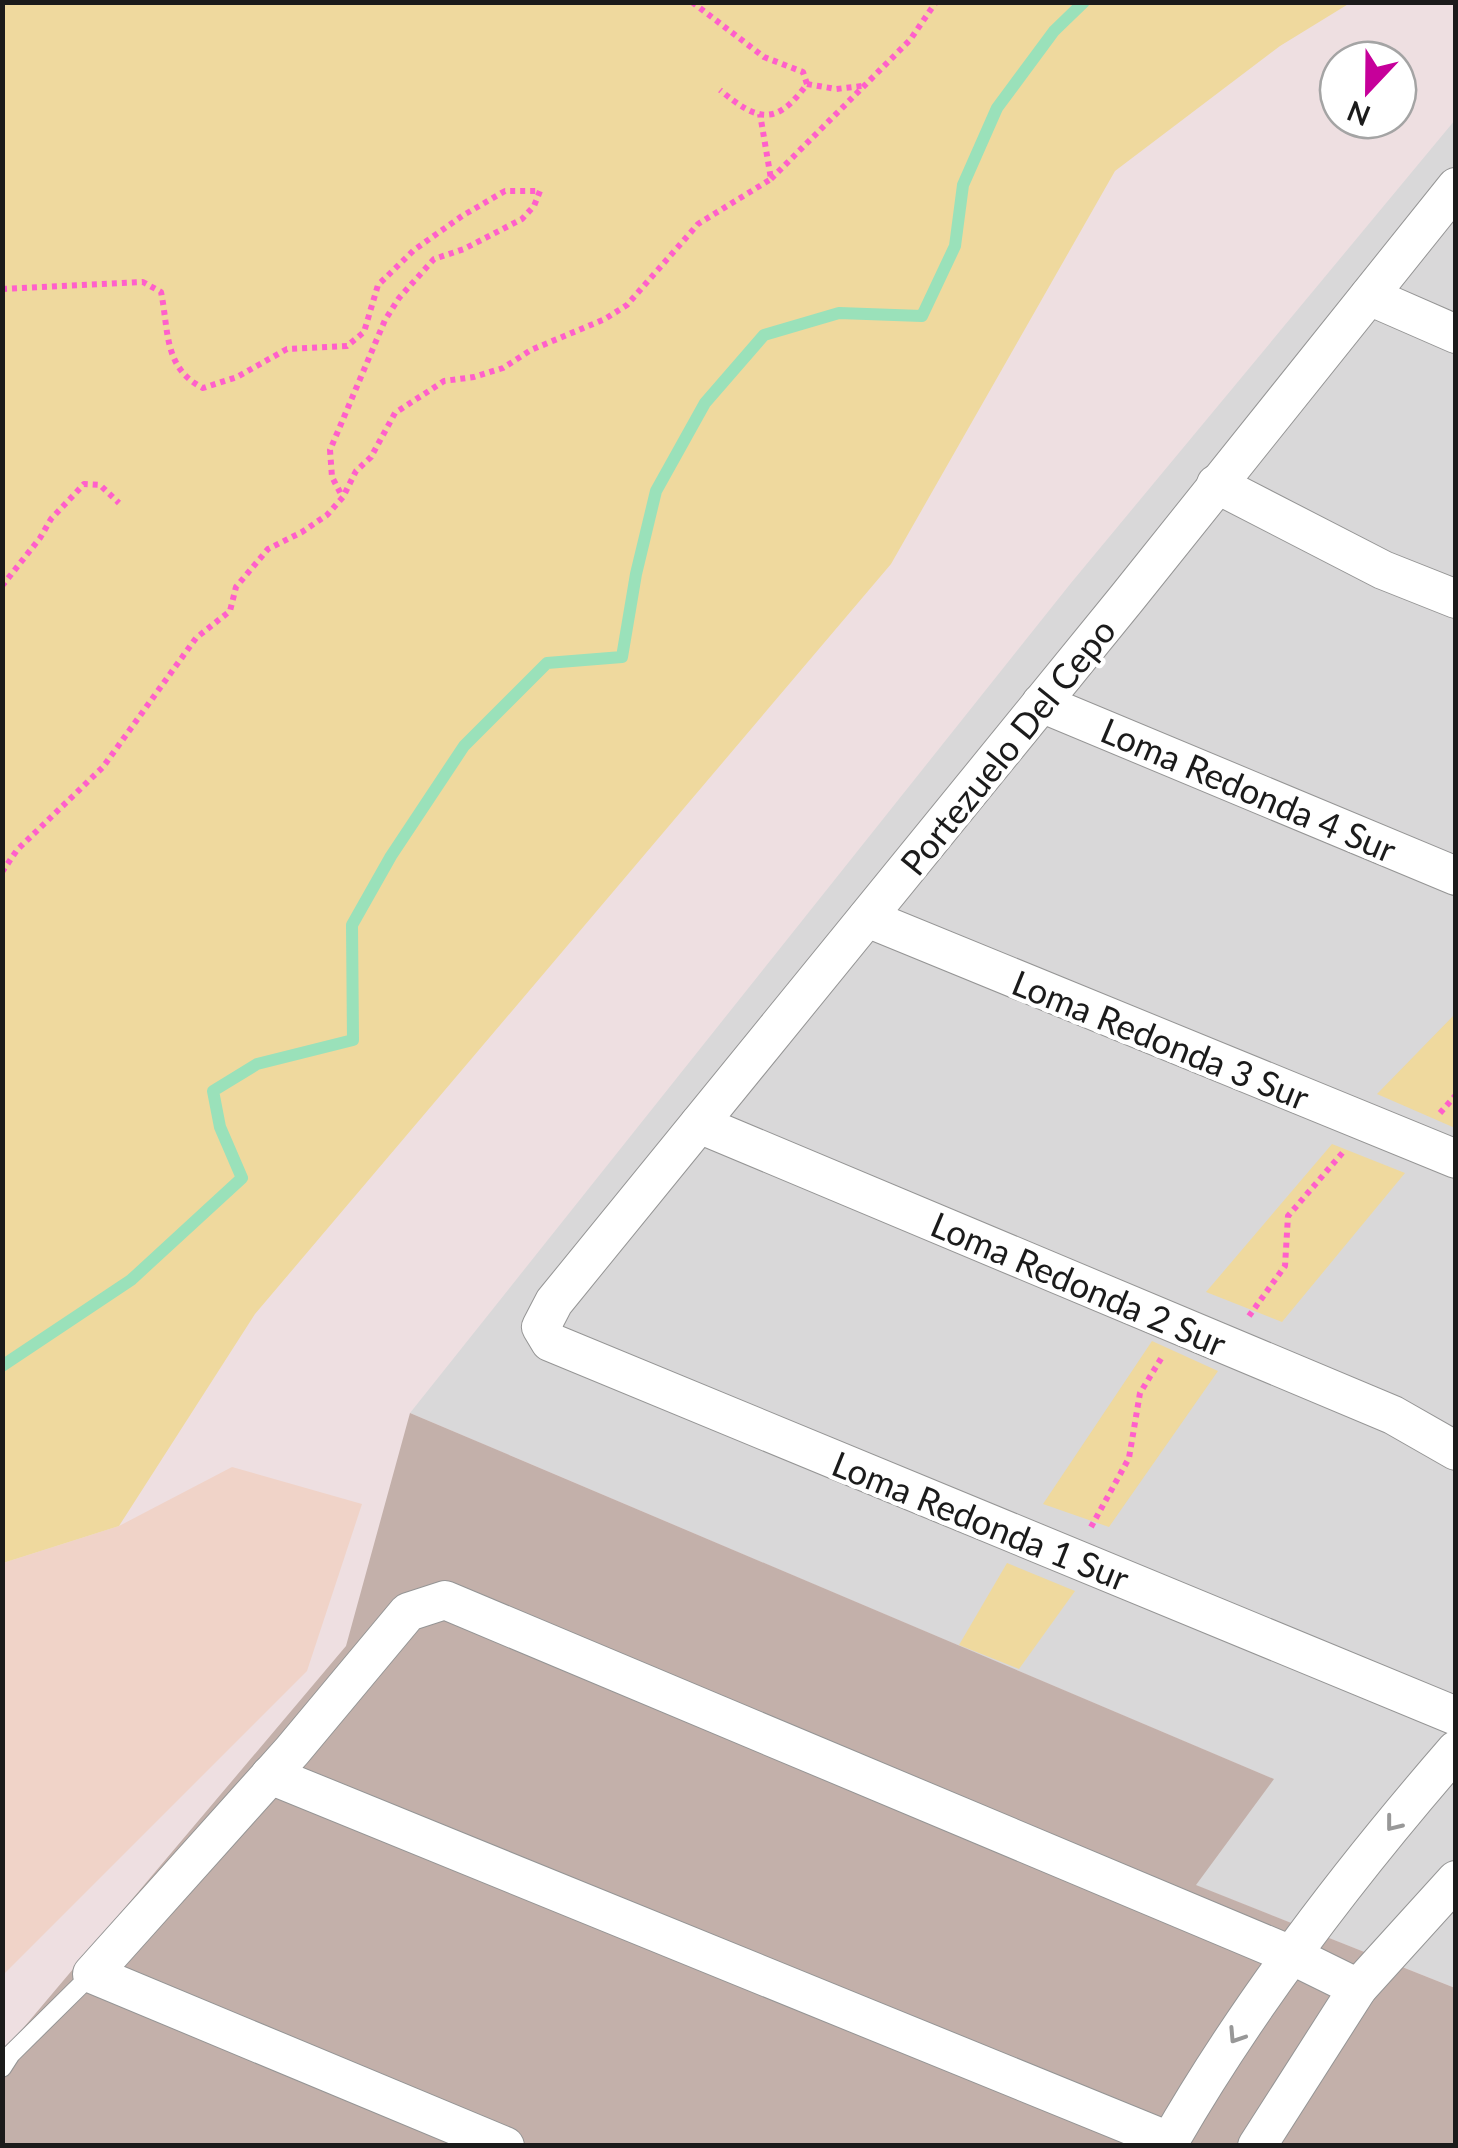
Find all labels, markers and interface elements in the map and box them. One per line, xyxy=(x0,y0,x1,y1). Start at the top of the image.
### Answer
north arrow xyxy=(1318,40,1418,140)
text: N xyxy=(1342,94,1375,134)
street label: Portezuelo Del Cepo xyxy=(891,609,1123,883)
street label: Loma Redonda 4 Sur xyxy=(1095,708,1403,870)
street label: Loma Redonda 3 Sur xyxy=(1007,960,1316,1118)
street label: Loma Redonda 2 Sur xyxy=(925,1202,1233,1364)
street label: Loma Redonda 1 Sur xyxy=(827,1441,1136,1599)
one-way arrow xyxy=(1387,1813,1404,1831)
one-way arrow xyxy=(1229,2025,1248,2043)

